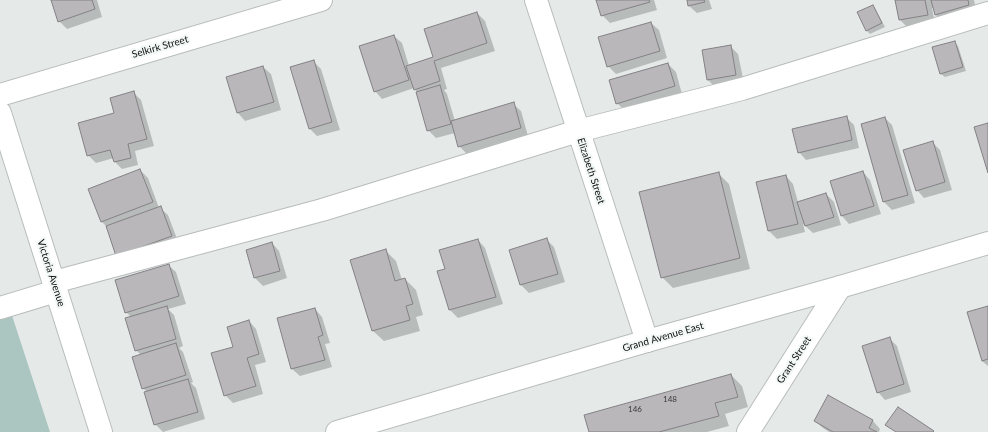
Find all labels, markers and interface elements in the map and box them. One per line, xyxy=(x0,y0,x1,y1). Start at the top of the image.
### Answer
street label: Selkirk Street xyxy=(130,33,190,61)
street label: Elizabeth Street xyxy=(575,136,607,206)
street label: Victoria Avenue xyxy=(35,238,67,308)
street label: Grand Avenue East xyxy=(621,320,705,354)
street label: Grant Street xyxy=(774,334,814,386)
house number: 148 xyxy=(663,394,677,404)
house number: 146 xyxy=(628,404,642,414)

